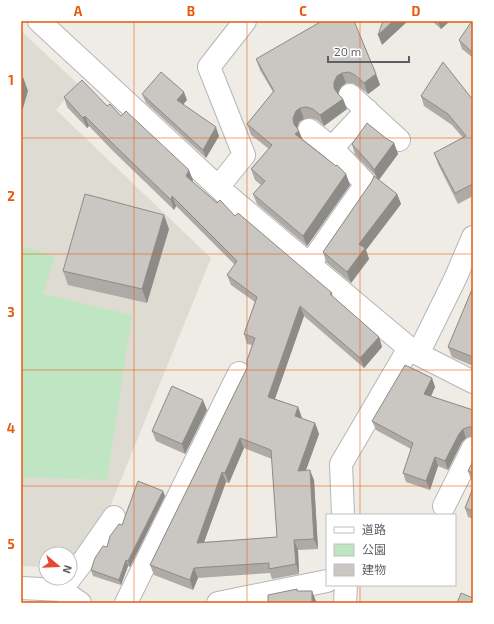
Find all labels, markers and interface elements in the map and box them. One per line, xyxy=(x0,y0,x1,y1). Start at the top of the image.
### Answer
text: A xyxy=(74,3,83,19)
text: B xyxy=(187,3,195,19)
text: C xyxy=(299,3,307,19)
text: D xyxy=(412,3,421,19)
scale bar xyxy=(328,38,409,64)
text: 20 m xyxy=(334,44,361,58)
text: 1 xyxy=(8,72,14,88)
text: 2 xyxy=(7,188,15,204)
text: 3 xyxy=(7,304,15,320)
text: 4 xyxy=(7,420,15,436)
legend xyxy=(326,514,456,586)
text: 道路 xyxy=(362,522,386,536)
text: 5 xyxy=(7,536,15,552)
text: 公園 xyxy=(362,542,386,556)
north arrow xyxy=(38,546,78,586)
text: 建物 xyxy=(362,562,386,576)
text: N xyxy=(60,564,75,575)

